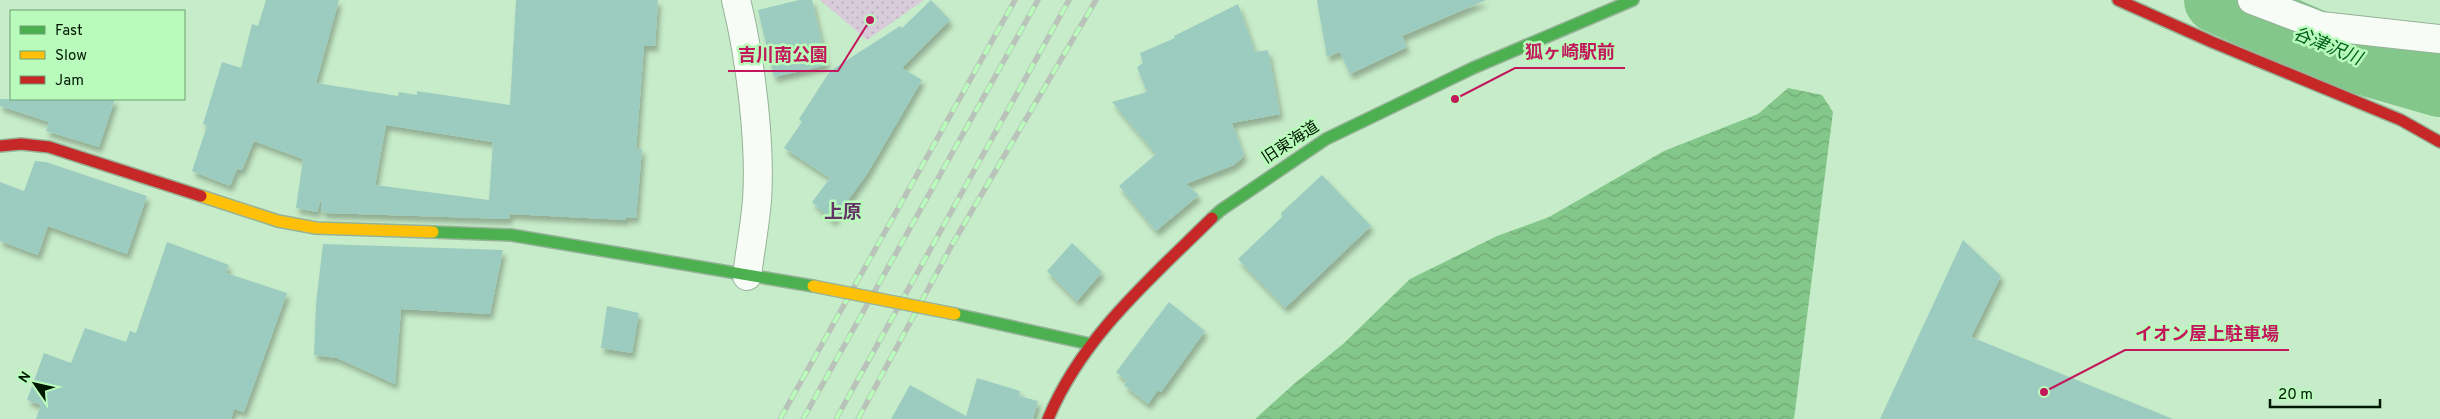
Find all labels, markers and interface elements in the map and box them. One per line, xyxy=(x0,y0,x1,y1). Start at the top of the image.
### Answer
legend xyxy=(10,10,185,100)
text: Fast xyxy=(55,22,83,41)
water label: 谷津沢川 xyxy=(2289,23,2367,72)
callout: 狐ヶ崎駅前 xyxy=(1515,35,1625,68)
callout: 吉川南公園 xyxy=(728,38,838,71)
text: 狐ヶ崎駅前 xyxy=(1525,42,1615,65)
text: 吉川南公園 xyxy=(738,45,828,68)
text: Slow xyxy=(55,47,87,66)
text: Jam xyxy=(55,72,84,91)
street label: 旧東海道 xyxy=(1259,117,1323,169)
district label: 上原 xyxy=(824,201,862,225)
callout: イオン屋上駐車場 xyxy=(2125,317,2289,350)
text: イオン屋上駐車場 xyxy=(2135,324,2279,347)
north arrow xyxy=(10,359,60,409)
text: N xyxy=(16,369,35,386)
scale bar xyxy=(2270,376,2380,408)
text: 20 m xyxy=(2278,386,2313,405)

